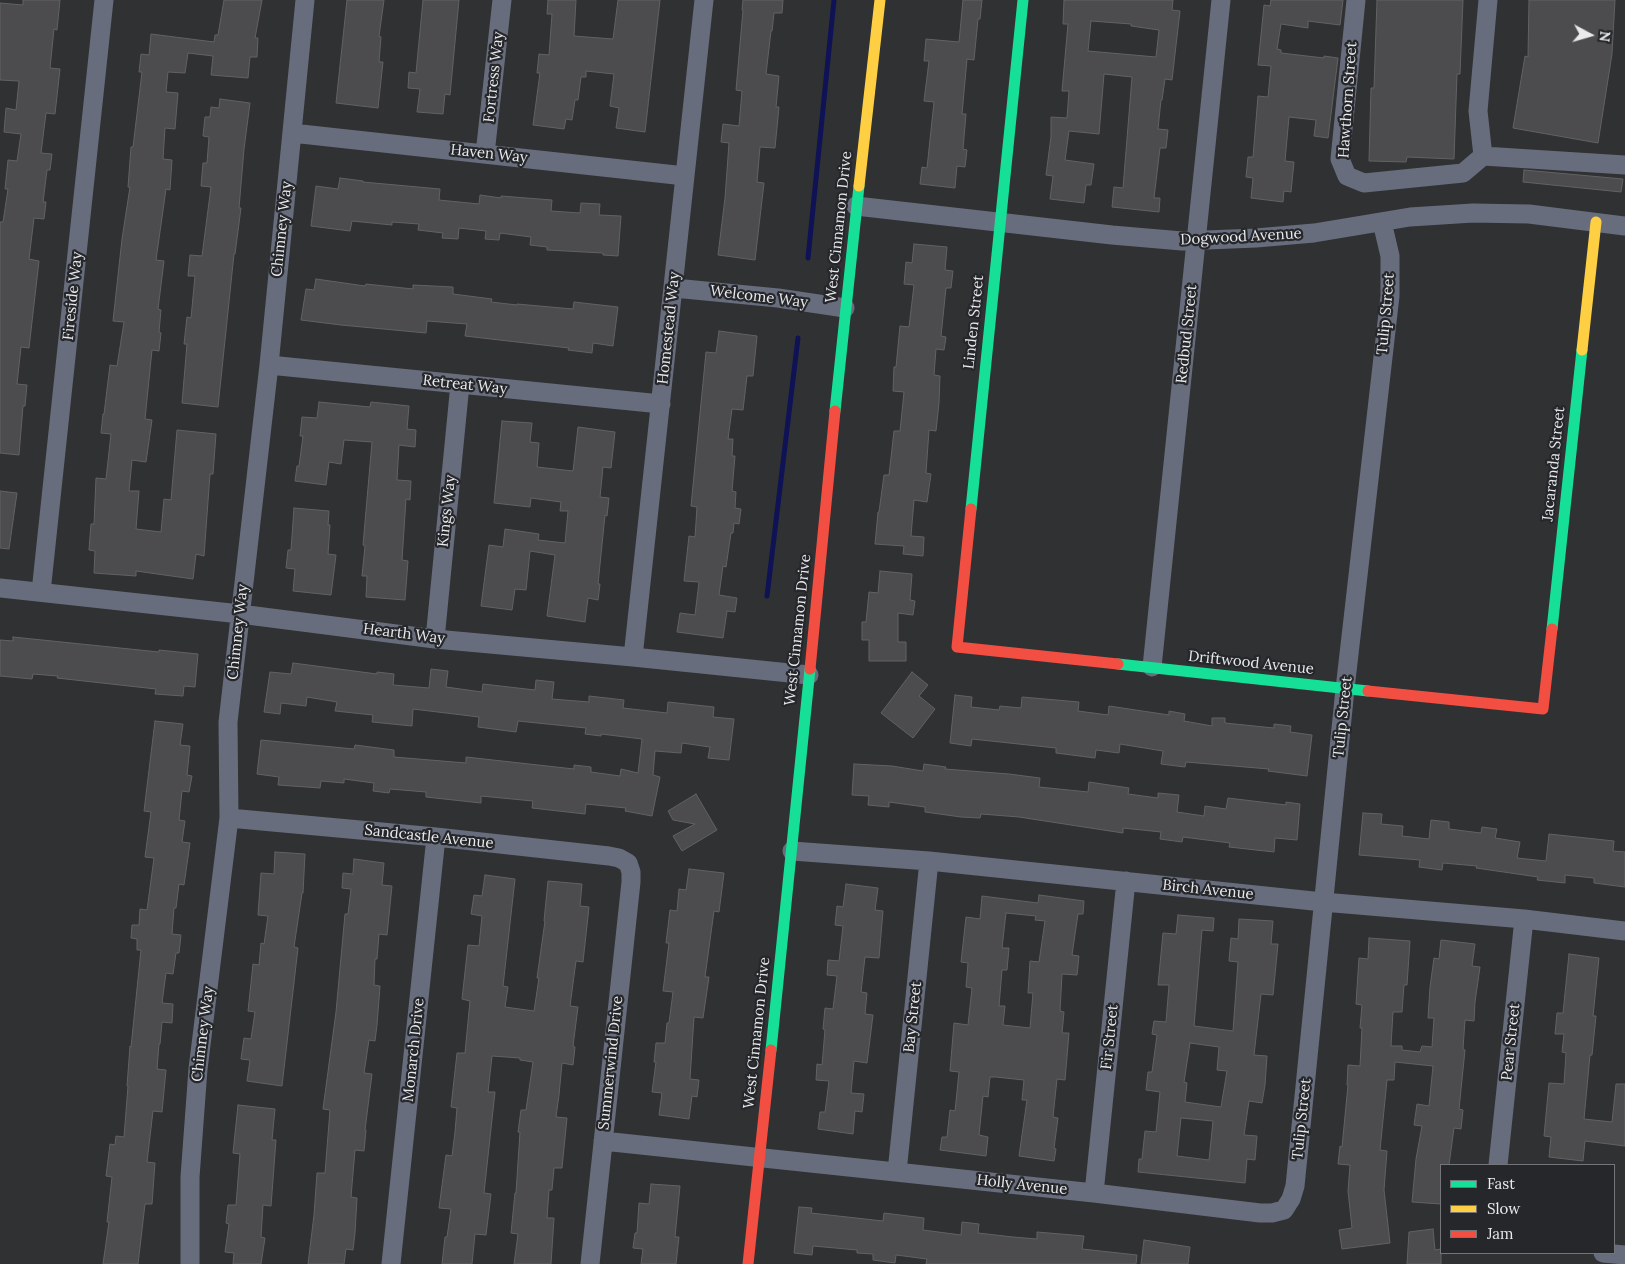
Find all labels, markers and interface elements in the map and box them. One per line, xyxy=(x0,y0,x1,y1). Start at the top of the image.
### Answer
north arrow xyxy=(1565,10,1615,60)
text: N xyxy=(1595,30,1614,43)
street label: Fortress Way xyxy=(480,31,508,123)
street label: Hawthorn Street xyxy=(1335,41,1361,159)
street label: Haven Way xyxy=(449,141,529,167)
street label: West Cinnamon Drive xyxy=(822,150,856,304)
street label: Chimney Way xyxy=(268,180,296,278)
street label: Dogwood Avenue xyxy=(1180,225,1302,249)
street label: Fireside Way xyxy=(59,251,87,341)
street label: Homestead Way xyxy=(654,271,684,385)
street label: Tulip Street xyxy=(1373,272,1399,356)
street label: Linden Street xyxy=(960,274,988,370)
street label: Welcome Way xyxy=(709,282,809,312)
street label: Redbud Street xyxy=(1173,284,1201,384)
street label: Retreat Way xyxy=(422,372,508,398)
street label: Jacaranda Street xyxy=(1539,406,1569,522)
street label: Kings Way xyxy=(434,474,460,548)
street label: West Cinnamon Drive xyxy=(781,553,815,707)
street label: Chimney Way xyxy=(224,583,252,681)
street label: Hearth Way xyxy=(362,620,446,648)
street label: Driftwood Avenue xyxy=(1187,647,1315,679)
street label: Tulip Street xyxy=(1330,675,1356,759)
street label: Sandcastle Avenue xyxy=(364,821,494,853)
street label: Birch Avenue xyxy=(1161,876,1255,904)
street label: West Cinnamon Drive xyxy=(740,956,774,1110)
street label: Bay Street xyxy=(900,981,926,1053)
street label: Chimney Way xyxy=(188,985,218,1083)
street label: Summerwind Drive xyxy=(595,995,627,1131)
street label: Monarch Drive xyxy=(400,997,428,1103)
street label: Pear Street xyxy=(1498,1002,1524,1082)
street label: Fir Street xyxy=(1098,1004,1122,1070)
street label: Tulip Street xyxy=(1289,1077,1315,1161)
legend xyxy=(1440,1164,1615,1254)
street label: Holly Avenue xyxy=(976,1171,1068,1199)
text: Fast xyxy=(1487,1174,1515,1193)
text: Slow xyxy=(1487,1199,1520,1218)
text: Jam xyxy=(1487,1224,1514,1243)

